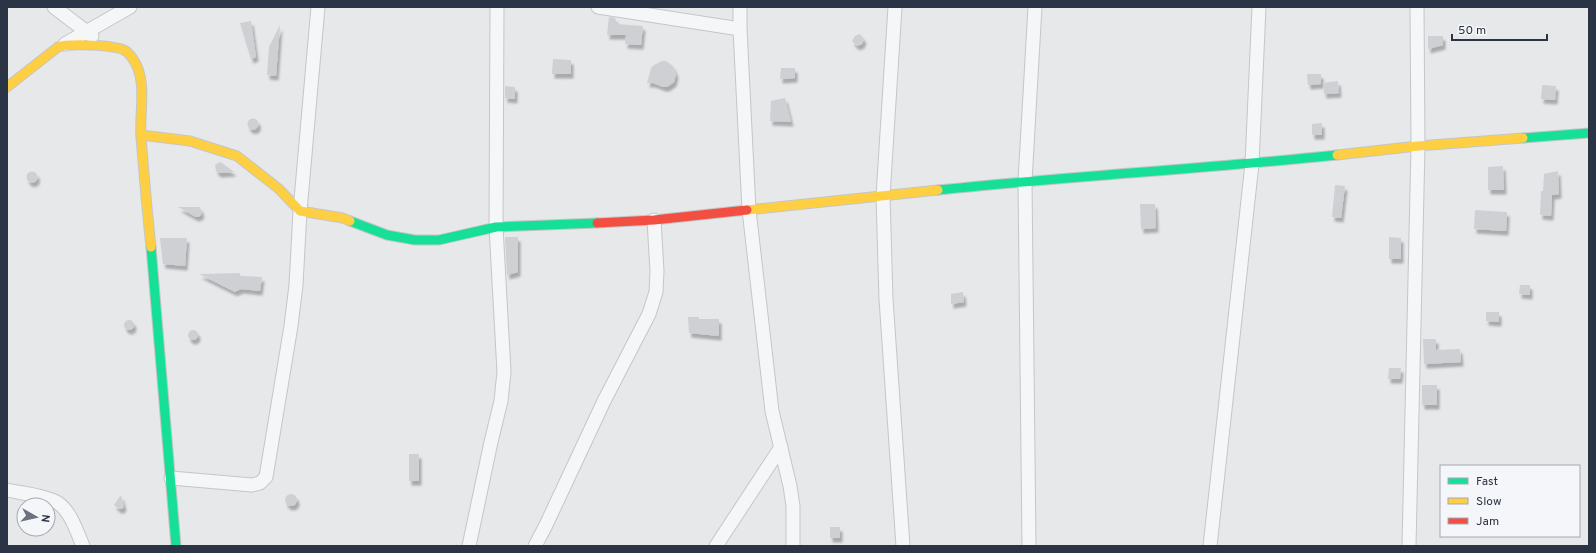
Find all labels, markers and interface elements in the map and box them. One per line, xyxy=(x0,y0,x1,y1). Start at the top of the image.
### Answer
scale bar xyxy=(1452,16,1547,42)
text: 50 m xyxy=(1458,23,1486,39)
legend xyxy=(1440,465,1580,537)
text: Fast xyxy=(1476,474,1498,490)
text: Slow xyxy=(1476,494,1502,510)
north arrow xyxy=(16,497,56,537)
text: N xyxy=(37,513,52,523)
text: Jam xyxy=(1476,514,1499,530)

